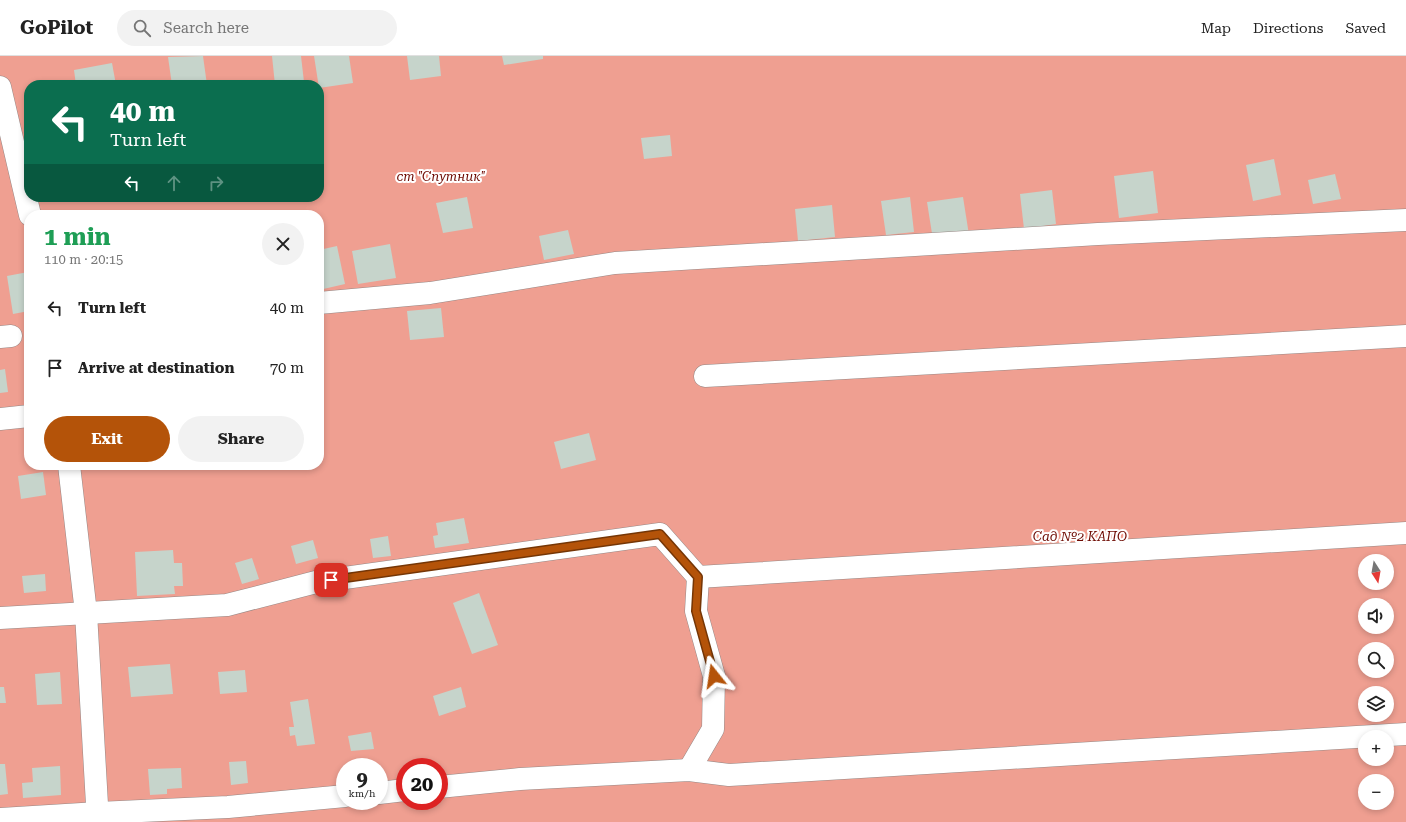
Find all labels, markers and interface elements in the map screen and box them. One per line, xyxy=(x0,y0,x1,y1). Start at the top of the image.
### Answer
search box xyxy=(117,10,397,46)
text: GoPilot xyxy=(20,16,93,39)
icon: search xyxy=(131,17,153,39)
text: Search here xyxy=(163,19,249,37)
text: Map xyxy=(1201,20,1231,36)
text: Directions xyxy=(1253,20,1323,36)
text: Saved xyxy=(1345,20,1386,36)
text: 40 m xyxy=(110,95,175,128)
icon: left xyxy=(44,96,96,148)
text: Turn left xyxy=(110,129,186,150)
park label: ст "Спутник" xyxy=(396,169,486,184)
icon: left xyxy=(121,172,143,194)
icon: ahead xyxy=(163,172,185,194)
icon: right xyxy=(205,172,227,194)
text: 1 min xyxy=(44,223,111,251)
button: close xyxy=(262,223,304,265)
text: 110 m · 20:15 xyxy=(44,252,123,267)
icon: left xyxy=(44,297,66,319)
text: Turn left xyxy=(78,299,146,317)
text: 40 m xyxy=(270,299,304,317)
icon: arrive xyxy=(44,357,66,379)
text: Arrive at destination xyxy=(78,359,234,377)
text: 70 m xyxy=(270,359,304,377)
button: Exit xyxy=(44,416,170,462)
button: Share xyxy=(178,416,304,462)
park label: Сад №2 КАПО xyxy=(1033,529,1127,544)
north arrow xyxy=(1358,554,1394,590)
map controls xyxy=(1358,554,1394,810)
pin xyxy=(314,563,348,597)
icon: arrive xyxy=(320,569,342,591)
button: sound xyxy=(1358,598,1394,634)
button: search xyxy=(1358,642,1394,678)
position arrow xyxy=(693,655,735,697)
button: layers xyxy=(1358,686,1394,722)
button: + xyxy=(1358,730,1394,766)
speed limit sign: 20 xyxy=(396,758,448,810)
text: 9 xyxy=(356,767,368,791)
button: − xyxy=(1358,774,1394,810)
text: km/h xyxy=(349,788,375,799)

